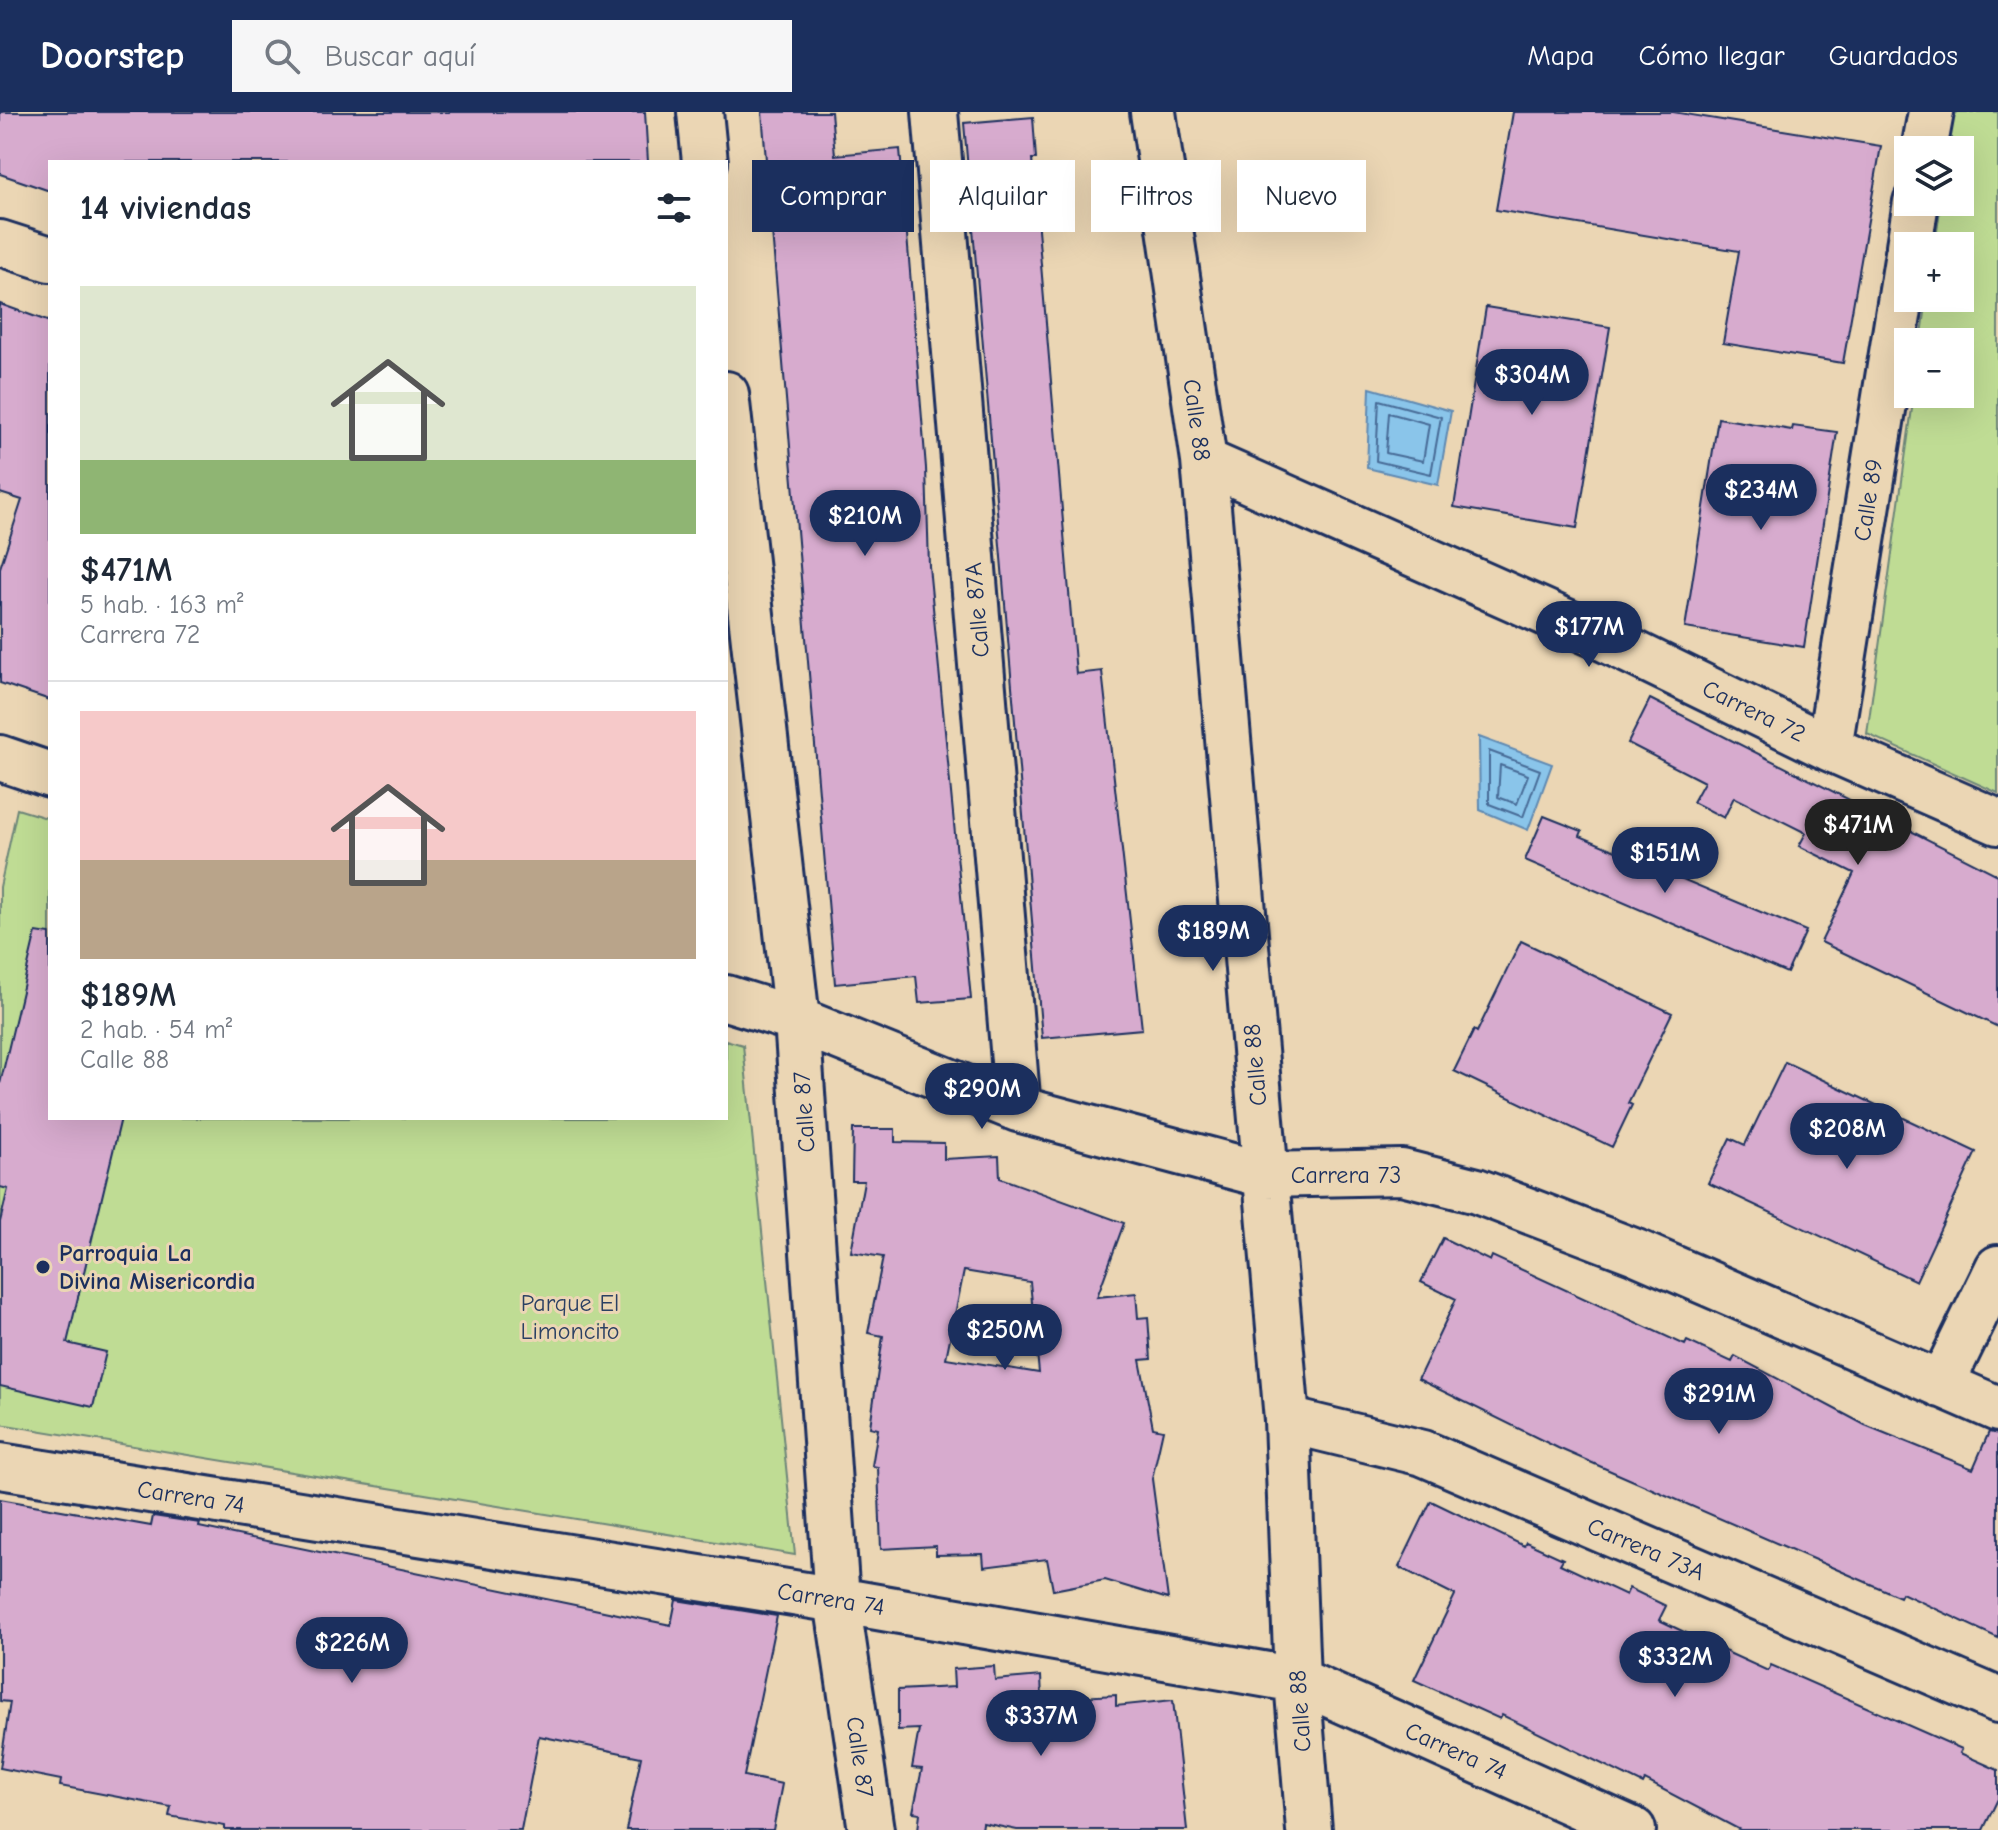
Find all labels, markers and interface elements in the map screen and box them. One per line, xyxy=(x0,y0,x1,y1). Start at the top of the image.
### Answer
search box xyxy=(232,20,792,92)
text: Doorstep xyxy=(40,34,184,78)
icon: search xyxy=(260,34,304,78)
text: Buscar aquí xyxy=(324,39,476,74)
text: Mapa xyxy=(1527,40,1594,72)
text: Cómo llegar xyxy=(1638,40,1785,72)
text: Guardados xyxy=(1829,40,1958,72)
map controls xyxy=(1894,136,1974,408)
button: layers xyxy=(1894,136,1974,216)
chip: Comprar xyxy=(752,160,914,232)
chip: Alquilar xyxy=(930,160,1075,232)
chip: Filtros xyxy=(1091,160,1221,232)
chip: Nuevo xyxy=(1237,160,1366,232)
icon: filters xyxy=(652,186,696,230)
text: 14 viviendas xyxy=(80,188,251,228)
button: + xyxy=(1894,232,1974,312)
button: − xyxy=(1894,328,1974,408)
icon: home xyxy=(316,338,460,482)
pin: $304M xyxy=(1476,349,1588,417)
text: $304M xyxy=(1494,360,1570,390)
street label: Calle 88 xyxy=(1177,377,1217,463)
street label: Calle 89 xyxy=(1848,457,1888,543)
pin: $234M xyxy=(1705,464,1817,532)
text: $234M xyxy=(1724,475,1798,505)
pin: $210M xyxy=(809,490,921,558)
text: $210M xyxy=(828,501,902,531)
text: $471M xyxy=(80,550,172,590)
street label: Calle 87A xyxy=(959,561,995,659)
text: 5 hab. · 163 m² xyxy=(80,590,244,620)
pin: $177M xyxy=(1533,601,1645,669)
text: $177M xyxy=(1554,612,1624,642)
text: Carrera 72 xyxy=(80,620,200,650)
street label: Carrera 72 xyxy=(1698,674,1810,748)
icon: home xyxy=(316,763,460,907)
pin: $471M xyxy=(1802,799,1914,867)
text: $471M xyxy=(1823,810,1893,840)
pin: $151M xyxy=(1609,827,1721,895)
text: $151M xyxy=(1630,838,1700,868)
pin: $189M xyxy=(1157,905,1269,973)
text: $189M xyxy=(1176,916,1250,946)
text: $189M xyxy=(80,975,176,1015)
text: 2 hab. · 54 m² xyxy=(80,1015,232,1045)
street label: Calle 88 xyxy=(1237,1023,1273,1107)
text: Calle 88 xyxy=(80,1045,169,1075)
pin: $290M xyxy=(926,1063,1038,1131)
street label: Calle 87 xyxy=(787,1070,821,1154)
text: $290M xyxy=(943,1074,1021,1104)
pin: $208M xyxy=(1791,1103,1903,1171)
text: $208M xyxy=(1808,1114,1886,1144)
street label: Carrera 73 xyxy=(1291,1161,1401,1189)
place label: Parroquia La Divina Misericordia xyxy=(59,1239,255,1295)
marker: Parroquia La Divina Misericordia xyxy=(34,1258,52,1276)
park label: Parque El Limoncito xyxy=(520,1289,620,1345)
pin: $250M xyxy=(949,1304,1061,1372)
text: $250M xyxy=(966,1315,1044,1345)
pin: $291M xyxy=(1663,1368,1775,1436)
text: $291M xyxy=(1682,1379,1756,1409)
street label: Carrera 74 xyxy=(135,1475,247,1519)
street label: Carrera 73A xyxy=(1583,1512,1709,1586)
street label: Carrera 74 xyxy=(775,1577,887,1621)
pin: $226M xyxy=(296,1617,408,1685)
text: $226M xyxy=(314,1628,390,1658)
pin: $332M xyxy=(1619,1631,1731,1699)
text: $332M xyxy=(1637,1642,1713,1672)
street label: Calle 88 xyxy=(1283,1669,1317,1753)
pin: $337M xyxy=(985,1690,1097,1758)
text: $337M xyxy=(1004,1701,1078,1731)
street label: Calle 87 xyxy=(840,1715,880,1799)
street label: Carrera 74 xyxy=(1401,1716,1511,1786)

